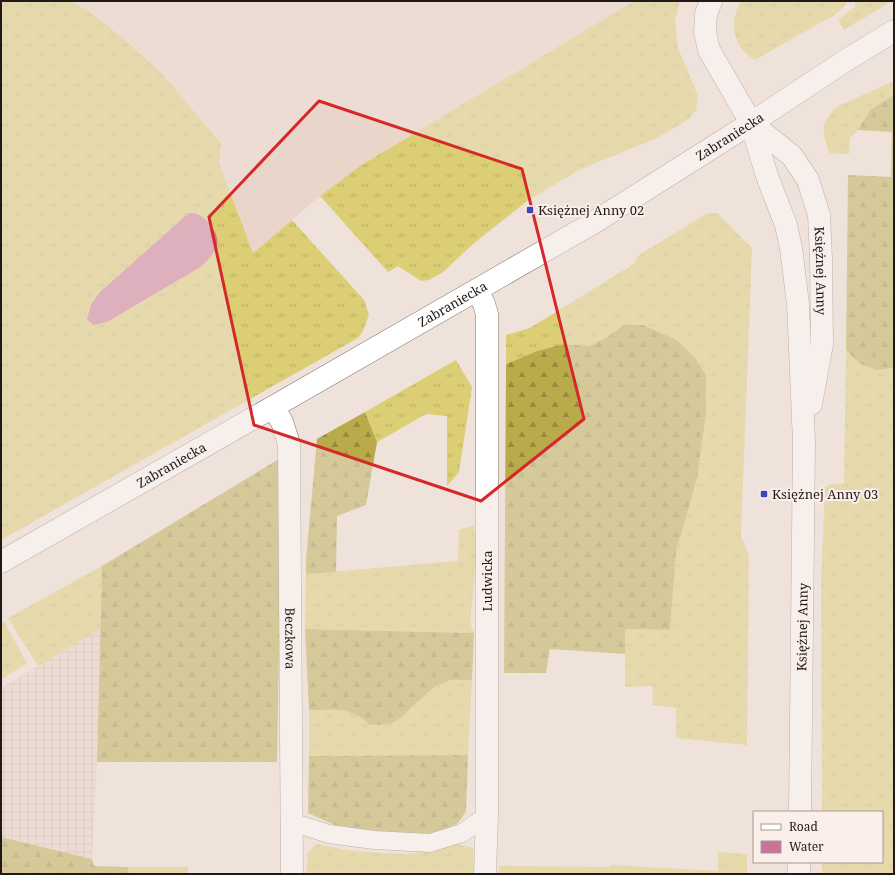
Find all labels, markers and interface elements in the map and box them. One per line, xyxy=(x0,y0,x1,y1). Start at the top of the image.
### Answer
street label: Zabraniecka xyxy=(692,108,767,165)
place label: Księżnej Anny 02 xyxy=(538,201,644,219)
marker: Księżnej Anny 02 xyxy=(525,205,535,215)
street label: Księżnej Anny xyxy=(811,226,831,316)
street label: Zabraniecka xyxy=(414,277,490,331)
street label: Zabraniecka xyxy=(133,438,209,492)
place label: Księżnej Anny 03 xyxy=(772,485,878,503)
marker: Księżnej Anny 03 xyxy=(759,489,769,499)
street label: Ludwicka xyxy=(478,550,496,612)
street label: Księżnej Anny xyxy=(792,582,812,671)
street label: Beczkowa xyxy=(281,607,300,669)
legend xyxy=(753,811,883,863)
text: Road xyxy=(789,818,819,835)
text: Water xyxy=(789,838,824,855)

